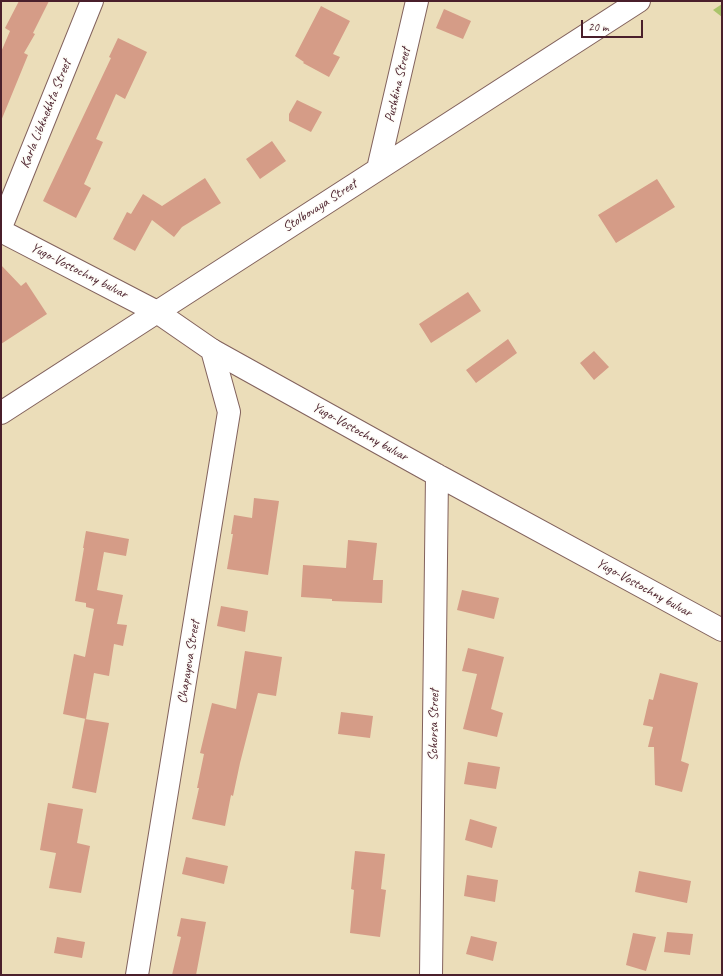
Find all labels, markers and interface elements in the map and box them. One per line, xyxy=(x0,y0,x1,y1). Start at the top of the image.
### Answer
scale bar xyxy=(583,12,645,38)
text: 20 m xyxy=(588,19,608,35)
street label: Pushkina Street xyxy=(381,46,415,124)
street label: Karla Libknekhta Street xyxy=(17,57,75,171)
street label: Stolbovaya Street xyxy=(280,176,360,236)
street label: Yugo-Vostochny bulvar xyxy=(28,239,130,303)
street label: Yugo-Vostochny bulvar xyxy=(309,399,411,465)
street label: Yugo-Vostochny bulvar xyxy=(593,555,695,621)
street label: Chapayeva Street xyxy=(174,619,204,705)
street label: Schorsa Street xyxy=(425,689,443,761)

